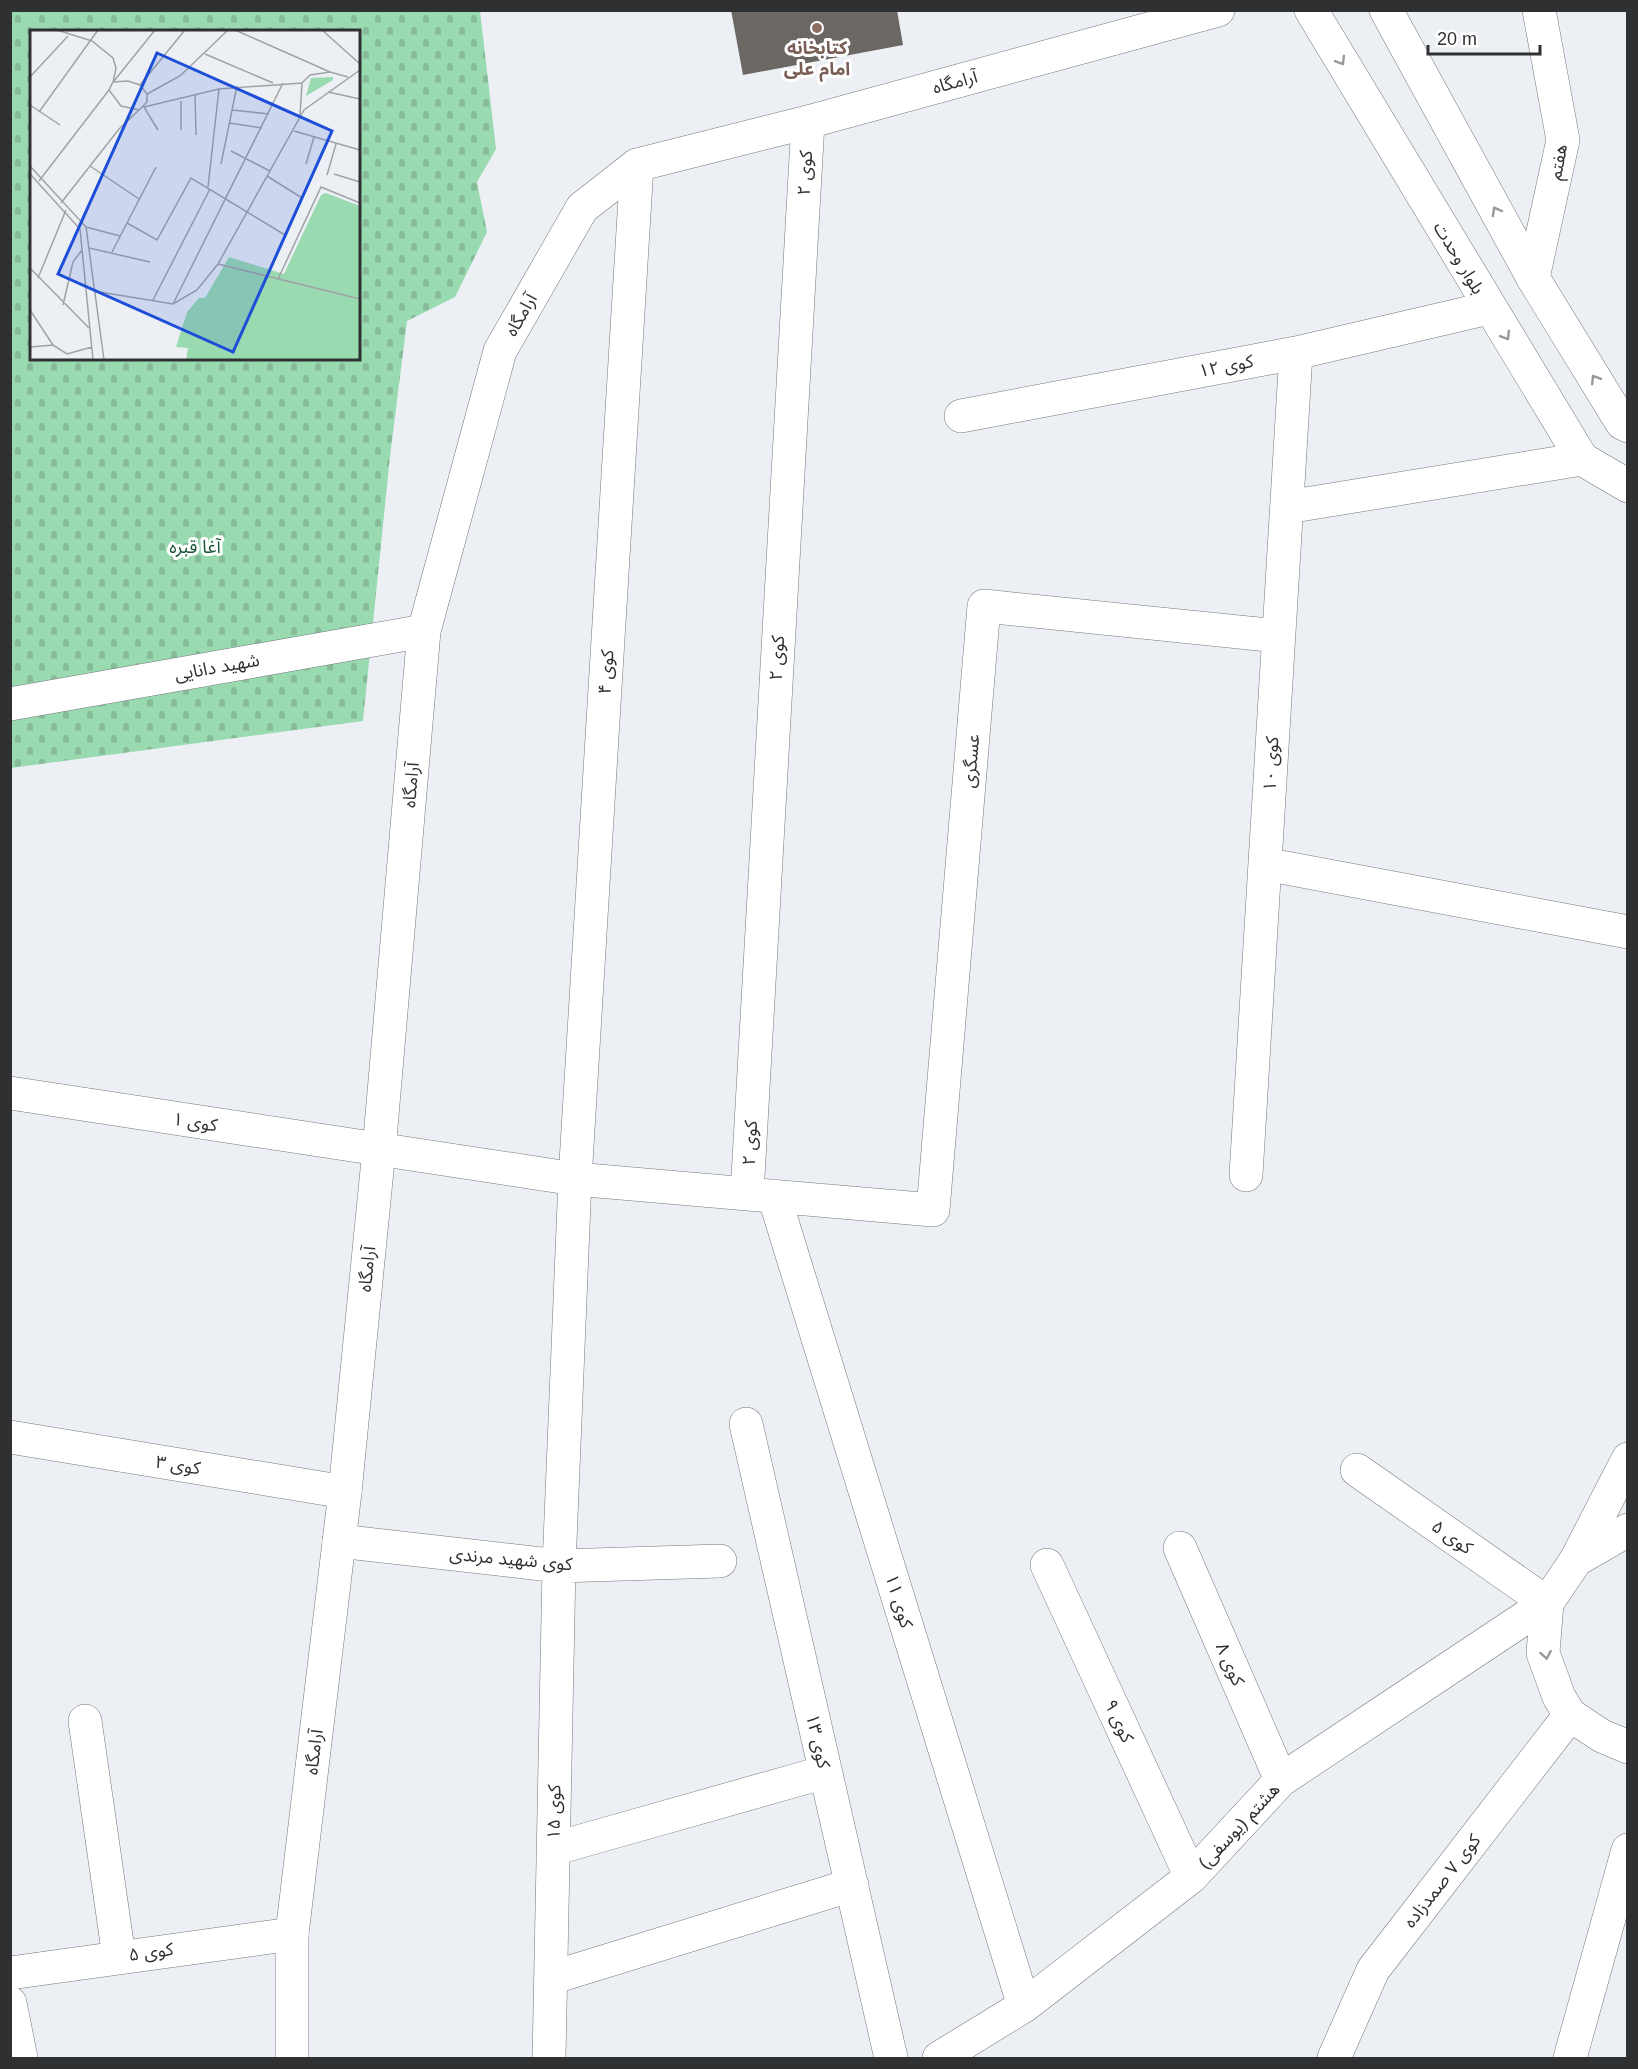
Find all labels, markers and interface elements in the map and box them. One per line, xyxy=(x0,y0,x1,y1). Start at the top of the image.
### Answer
scale bar xyxy=(1428,18,1540,56)
marker: کتابخانه امام علی xyxy=(810,21,824,35)
text: 20 m xyxy=(1437,29,1477,49)
inset map xyxy=(30,30,360,360)
place label: کتابخانه امام علی xyxy=(784,38,850,82)
one-way arrow xyxy=(1334,55,1345,65)
street label: آرامگاه xyxy=(930,66,981,99)
street label: هفتم xyxy=(1545,142,1574,182)
street label: کوی ۲ xyxy=(794,149,817,196)
one-way arrow xyxy=(1492,206,1503,217)
street label: بلوار وحدت xyxy=(1429,218,1488,298)
street label: آرامگاه xyxy=(501,290,542,340)
one-way arrow xyxy=(1499,330,1511,340)
street label: کوی ۱۲ xyxy=(1197,351,1256,382)
one-way arrow xyxy=(1590,375,1602,385)
park label: آغا قبره xyxy=(169,537,221,558)
street label: کوی ۲ xyxy=(766,634,789,681)
street label: کوی ۴ xyxy=(594,648,619,695)
street label: شهید دانایی xyxy=(173,650,261,685)
street label: عسگری xyxy=(959,733,984,789)
street label: کوی ۱۰ xyxy=(1260,735,1283,792)
street label: آرامگاه xyxy=(399,761,424,809)
street label: کوی ۱ xyxy=(171,1109,219,1136)
street label: کوی ۲ xyxy=(739,1119,762,1166)
street label: آرامگاه xyxy=(355,1244,380,1293)
street label: کوی ۳ xyxy=(154,1452,202,1479)
street label: کوی ۵ xyxy=(1427,1516,1477,1559)
street label: کوی شهید مرندی xyxy=(449,1544,574,1575)
street label: کوی ۱۱ xyxy=(880,1572,917,1631)
street label: کوی ۸ xyxy=(1211,1639,1249,1690)
one-way arrow xyxy=(1539,1650,1551,1660)
street label: کوی ۹ xyxy=(1100,1696,1138,1747)
street label: کوی ۱۳ xyxy=(801,1712,834,1771)
street label: آرامگاه xyxy=(301,1727,328,1776)
street label: هشتم (یوسفی) xyxy=(1194,1779,1286,1875)
street label: کوی ۱۵ xyxy=(544,1784,565,1840)
street label: کوی ۷ صمدزاده xyxy=(1400,1830,1486,1932)
street label: کوی ۵ xyxy=(127,1939,175,1966)

